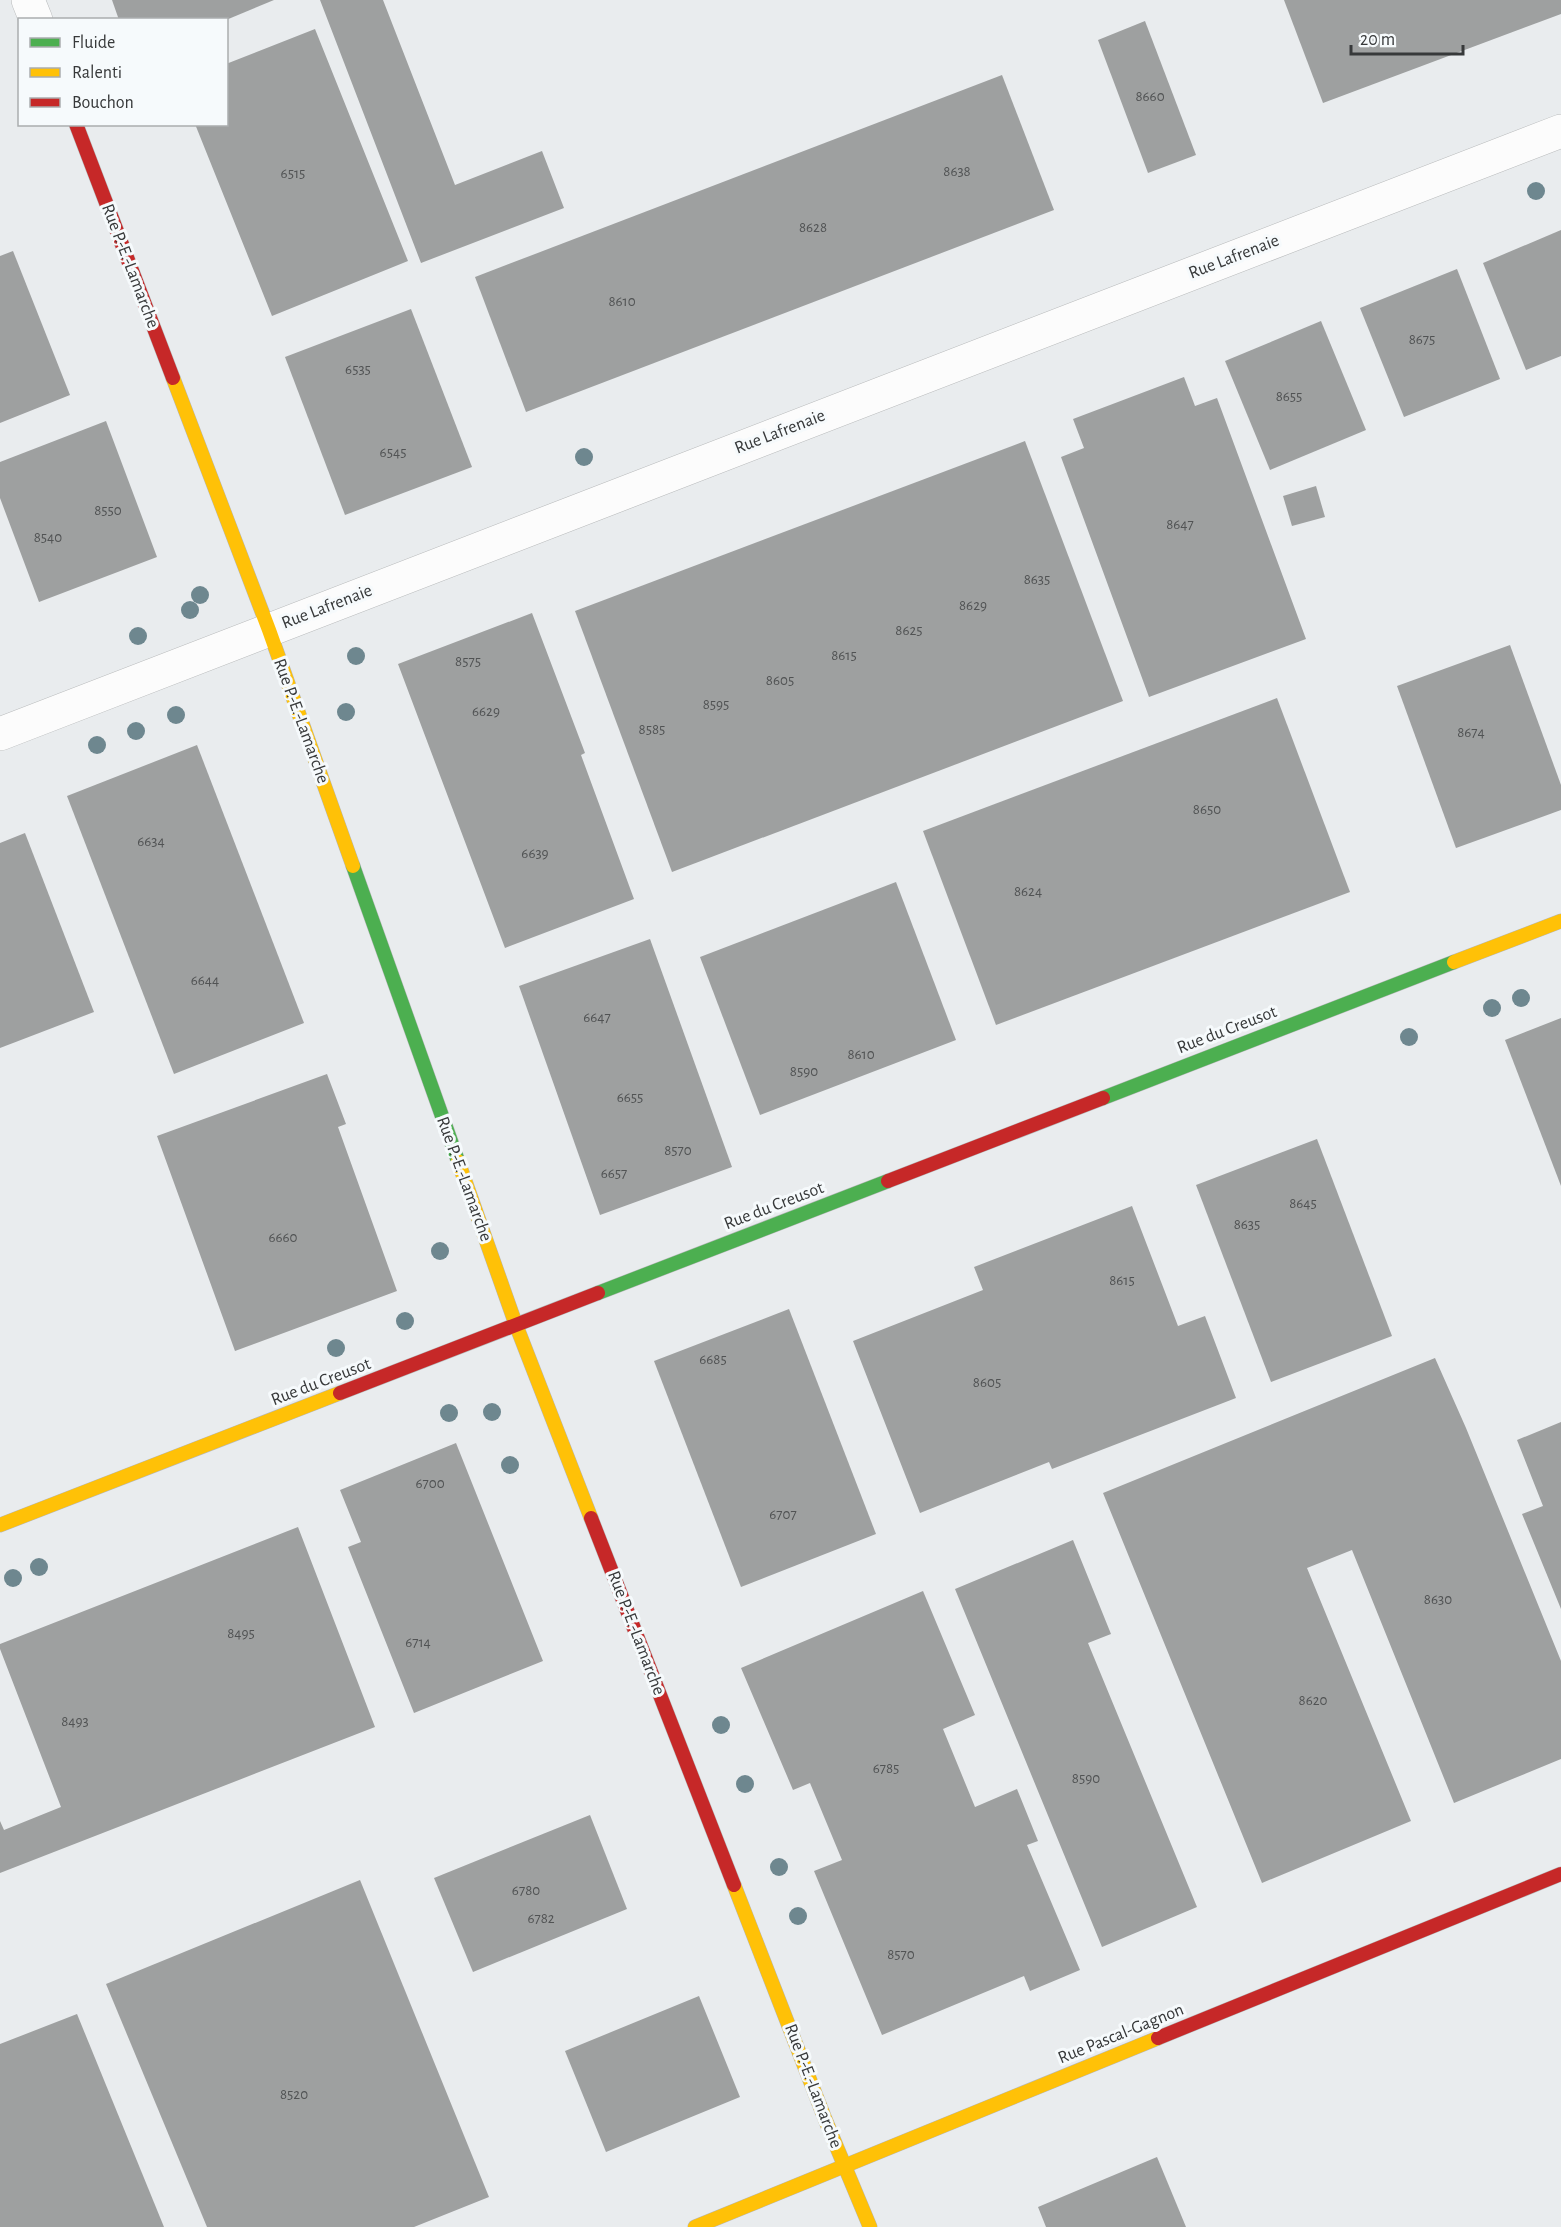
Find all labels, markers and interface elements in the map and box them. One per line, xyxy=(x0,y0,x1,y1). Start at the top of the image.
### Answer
legend xyxy=(18,18,228,126)
scale bar xyxy=(1351,18,1464,56)
text: 20 m xyxy=(1360,31,1395,49)
text: Fluide xyxy=(72,34,115,52)
text: Ralenti xyxy=(72,64,122,82)
house number: 8660 xyxy=(1135,89,1165,104)
text: Bouchon xyxy=(72,94,134,112)
house number: 8638 xyxy=(943,164,971,179)
house number: 6515 xyxy=(281,166,305,181)
street label: Rue P.-E.-Lamarche xyxy=(98,201,162,331)
house number: 8628 xyxy=(799,220,827,235)
street label: Rue Lafrenaie xyxy=(1186,231,1282,283)
house number: 8610 xyxy=(608,294,636,309)
house number: 8675 xyxy=(1409,332,1435,347)
house number: 6535 xyxy=(345,362,371,377)
house number: 8655 xyxy=(1276,389,1302,404)
street label: Rue Lafrenaie xyxy=(732,406,828,458)
house number: 6545 xyxy=(380,445,406,460)
house number: 8550 xyxy=(94,503,122,518)
house number: 8647 xyxy=(1166,517,1194,532)
house number: 8540 xyxy=(34,530,62,545)
house number: 8635 xyxy=(1024,572,1050,587)
street label: Rue Lafrenaie xyxy=(279,581,375,633)
house number: 8629 xyxy=(959,598,987,613)
house number: 8625 xyxy=(895,623,923,638)
house number: 8615 xyxy=(831,648,857,663)
house number: 8575 xyxy=(455,654,481,669)
street label: Rue P.-E.-Lamarche xyxy=(270,656,332,786)
house number: 8605 xyxy=(766,673,794,688)
house number: 8595 xyxy=(703,697,729,712)
house number: 6629 xyxy=(472,704,500,719)
house number: 8585 xyxy=(639,722,665,737)
house number: 8674 xyxy=(1457,725,1485,740)
house number: 8650 xyxy=(1193,802,1221,817)
house number: 6634 xyxy=(137,834,165,849)
house number: 6639 xyxy=(521,846,549,861)
house number: 8624 xyxy=(1014,884,1042,899)
house number: 6644 xyxy=(191,973,219,988)
street label: Rue du Creusot xyxy=(1175,1003,1279,1057)
house number: 6647 xyxy=(583,1010,611,1025)
house number: 8610 xyxy=(847,1047,875,1062)
house number: 8590 xyxy=(790,1064,818,1079)
house number: 6655 xyxy=(617,1090,643,1105)
street label: Rue P.-E.-Lamarche xyxy=(433,1114,495,1244)
house number: 8570 xyxy=(664,1143,692,1158)
house number: 6657 xyxy=(601,1166,627,1181)
street label: Rue du Creusot xyxy=(722,1179,826,1233)
house number: 8645 xyxy=(1289,1196,1317,1211)
house number: 8635 xyxy=(1234,1217,1260,1232)
house number: 6660 xyxy=(268,1230,298,1245)
house number: 8615 xyxy=(1109,1273,1135,1288)
house number: 6685 xyxy=(699,1352,727,1367)
street label: Rue du Creusot xyxy=(269,1355,373,1409)
house number: 8605 xyxy=(973,1375,1001,1390)
house number: 6700 xyxy=(415,1476,445,1491)
house number: 6707 xyxy=(769,1507,797,1522)
street label: Rue P.-E.-Lamarche xyxy=(604,1568,668,1698)
house number: 8630 xyxy=(1424,1592,1452,1607)
house number: 8495 xyxy=(227,1626,255,1641)
house number: 6714 xyxy=(405,1635,431,1650)
house number: 8620 xyxy=(1299,1693,1328,1708)
house number: 8493 xyxy=(61,1714,89,1729)
house number: 6785 xyxy=(873,1761,899,1776)
house number: 8590 xyxy=(1072,1771,1100,1786)
house number: 6780 xyxy=(512,1883,540,1898)
house number: 6782 xyxy=(527,1911,555,1926)
house number: 8570 xyxy=(887,1947,915,1962)
street label: Rue Pascal-Gagnon xyxy=(1056,2001,1186,2067)
street label: Rue P.-E.-Lamarche xyxy=(781,2021,845,2151)
house number: 8520 xyxy=(280,2087,308,2102)

